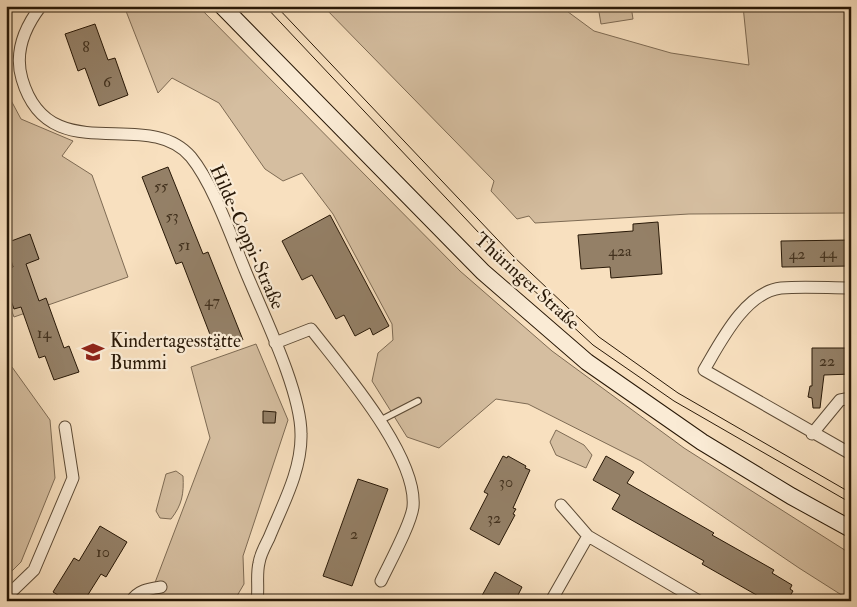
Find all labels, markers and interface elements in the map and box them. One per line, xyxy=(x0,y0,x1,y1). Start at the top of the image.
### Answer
house number: 8 xyxy=(82,37,90,57)
house number: 6 xyxy=(103,72,112,92)
street label: Hilde-Coppi-Straße xyxy=(203,161,290,314)
house number: 55 xyxy=(154,176,168,196)
house number: 53 xyxy=(165,206,179,226)
street label: Thüringer Straße xyxy=(469,227,585,335)
house number: 51 xyxy=(178,235,190,255)
house number: 42a xyxy=(608,241,632,261)
house number: 44 xyxy=(819,243,838,263)
house number: 42 xyxy=(789,244,805,264)
house number: 47 xyxy=(204,291,220,311)
house number: 14 xyxy=(37,323,53,343)
place label: Kindertagesstätte Bummi xyxy=(110,329,241,375)
school or university icon: Kindertagesstätte Bummi xyxy=(80,339,106,365)
house number: 22 xyxy=(819,351,835,371)
house number: 30 xyxy=(499,472,513,492)
house number: 32 xyxy=(487,508,501,528)
house number: 2 xyxy=(350,524,358,544)
house number: 10 xyxy=(96,542,110,562)

